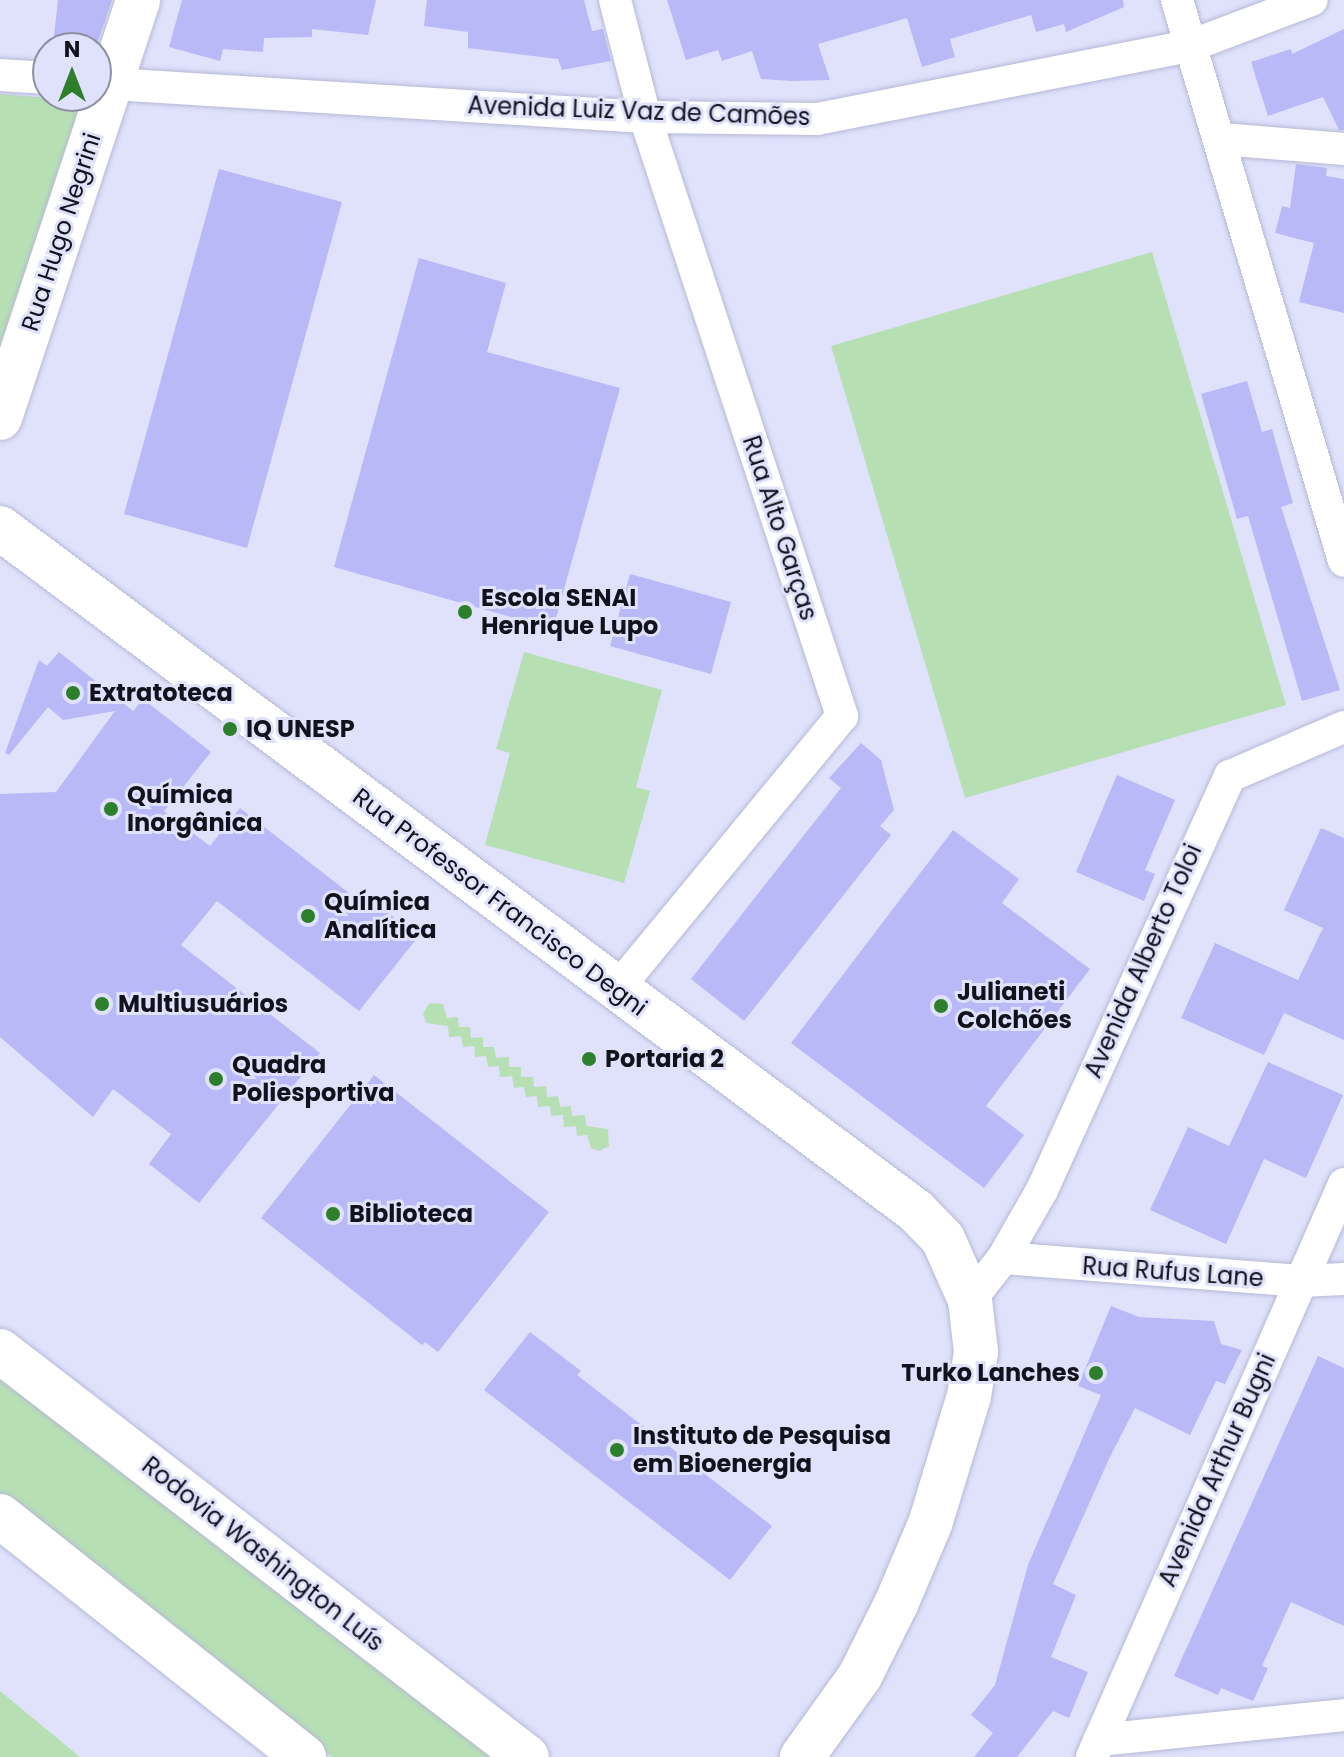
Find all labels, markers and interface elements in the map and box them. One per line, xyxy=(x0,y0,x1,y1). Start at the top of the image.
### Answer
north arrow xyxy=(32,32,112,112)
text: N xyxy=(64,34,80,65)
street label: Avenida Luiz Vaz de Camões xyxy=(467,91,811,131)
street label: Rua Hugo Negrini xyxy=(15,129,107,335)
street label: Rua Alto Garças xyxy=(737,432,823,624)
place label: Escola SENAI Henrique Lupo xyxy=(481,584,658,640)
marker: Escola SENAI Henrique Lupo xyxy=(456,603,474,621)
place label: Extratoteca xyxy=(89,679,233,707)
marker: Extratoteca xyxy=(64,684,82,702)
place label: IQ UNESP xyxy=(246,715,355,743)
marker: IQ UNESP xyxy=(221,720,239,738)
place label: Química Inorgânica xyxy=(127,781,262,837)
street label: Rua Professor Francisco Degni xyxy=(347,782,653,1022)
marker: Química Inorgânica xyxy=(102,800,120,818)
street label: Avenida Alberto Toloi xyxy=(1078,840,1208,1082)
place label: Química Analítica xyxy=(324,888,437,944)
marker: Química Analítica xyxy=(299,907,317,925)
place label: Julianeti Colchões xyxy=(957,978,1072,1034)
place label: Multiusuários xyxy=(118,990,288,1018)
marker: Multiusuários xyxy=(93,995,111,1013)
marker: Julianeti Colchões xyxy=(932,997,950,1015)
place label: Portaria 2 xyxy=(605,1045,724,1073)
marker: Portaria 2 xyxy=(580,1050,598,1068)
place label: Quadra Poliesportiva xyxy=(232,1051,395,1107)
marker: Quadra Poliesportiva xyxy=(207,1070,225,1088)
place label: Biblioteca xyxy=(349,1200,473,1228)
marker: Biblioteca xyxy=(324,1205,342,1223)
street label: Rua Rufus Lane xyxy=(1081,1251,1265,1293)
street label: Avenida Arthur Bugni xyxy=(1153,1349,1281,1591)
place label: Turko Lanches xyxy=(901,1359,1080,1387)
marker: Turko Lanches xyxy=(1087,1364,1105,1382)
place label: Instituto de Pesquisa em Bioenergia xyxy=(633,1422,891,1478)
marker: Instituto de Pesquisa em Bioenergia xyxy=(608,1441,626,1459)
street label: Rodovia Washington Luís xyxy=(136,1451,390,1657)

